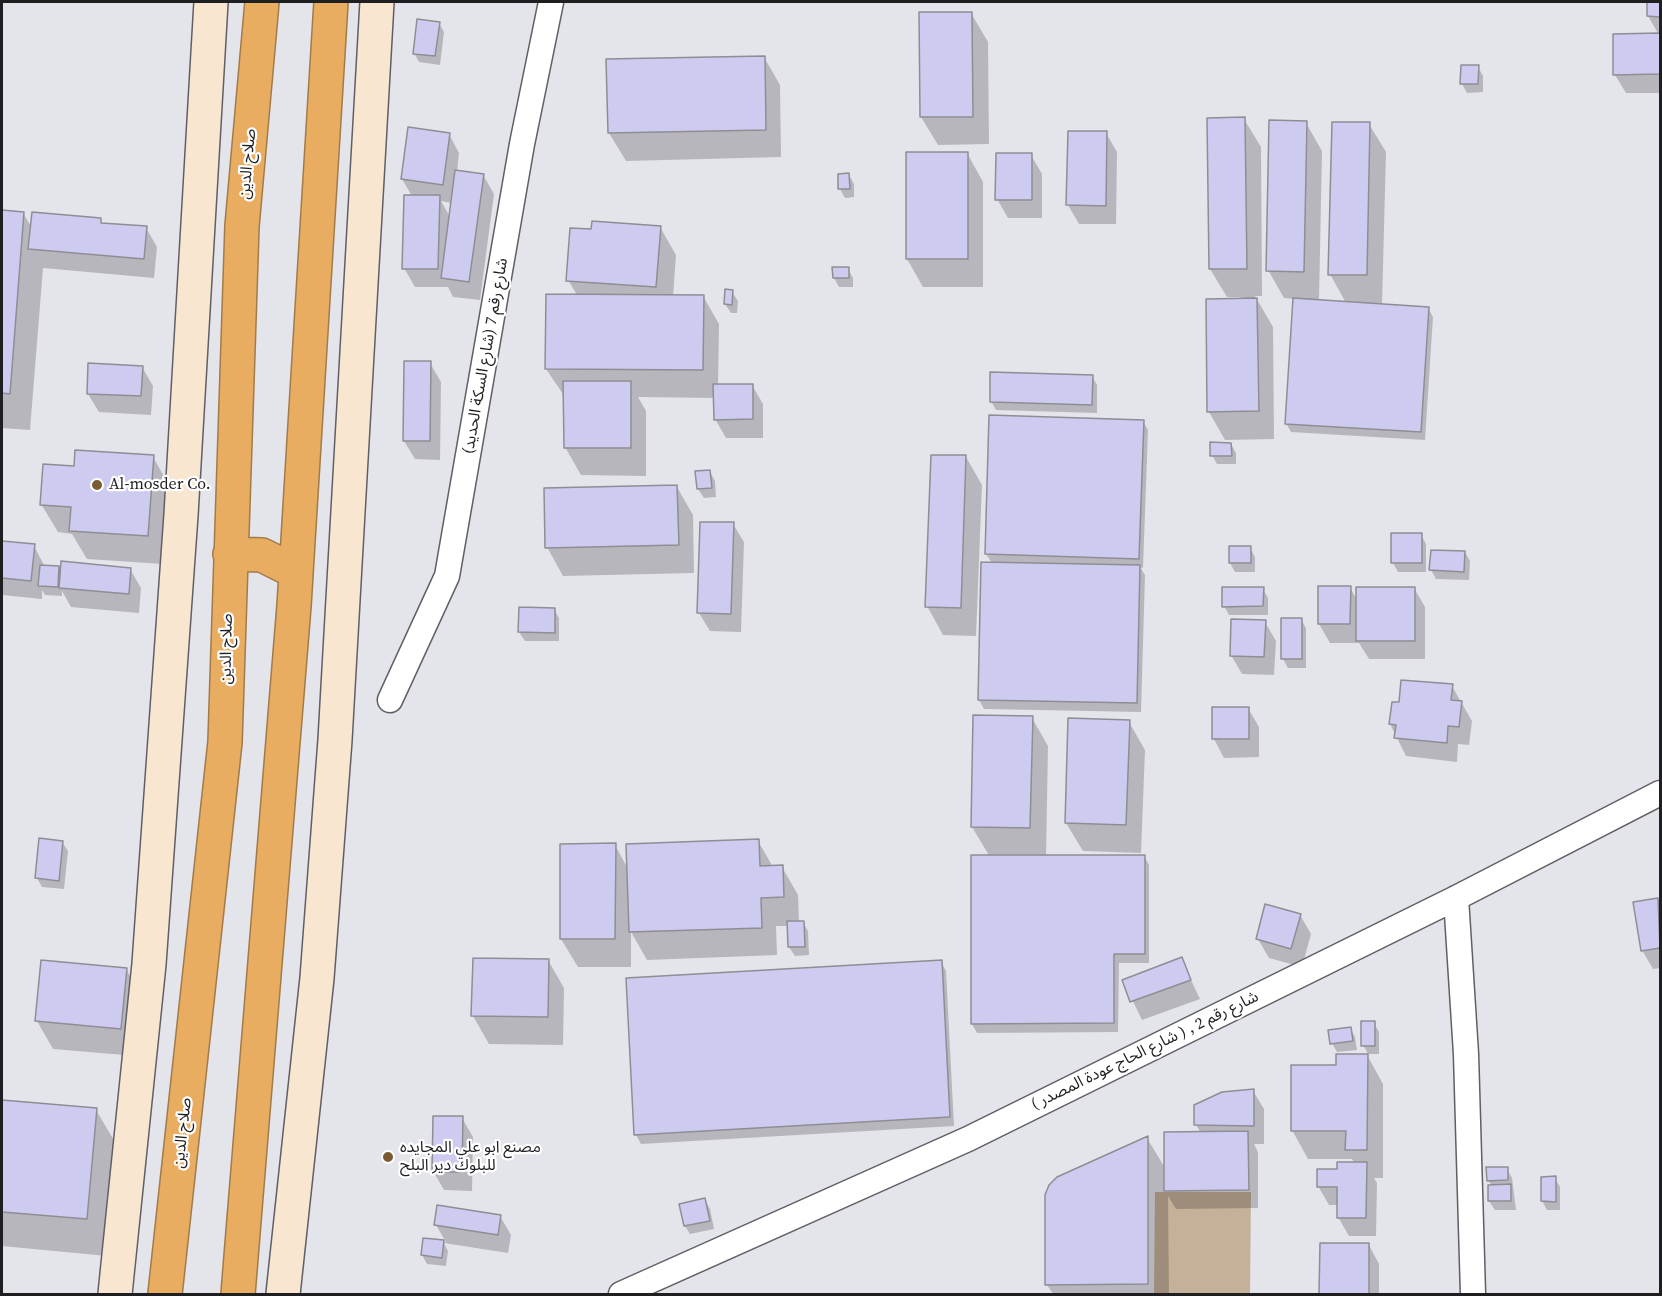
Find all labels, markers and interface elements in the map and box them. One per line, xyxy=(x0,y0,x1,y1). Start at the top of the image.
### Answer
street label: صلاح الدين xyxy=(235,128,261,200)
street label: شارع رقم 7 (شارع السكة الحديد) xyxy=(459,256,513,456)
place label: Al-mosder Co. xyxy=(109,475,211,495)
marker: Al-mosder Co. xyxy=(90,478,104,492)
street label: صلاح الدين xyxy=(217,613,237,685)
street label: شارع رقم 2 , ( شارع الحاج عودة المصدر ) xyxy=(1028,987,1262,1115)
street label: صلاح الدين xyxy=(170,1097,196,1169)
place label: مصنع ابو علي المجايده للبلوك دير البلح xyxy=(400,1138,541,1176)
marker: مصنع ابو علي المجايده للبلوك دير البلح xyxy=(381,1150,395,1164)

